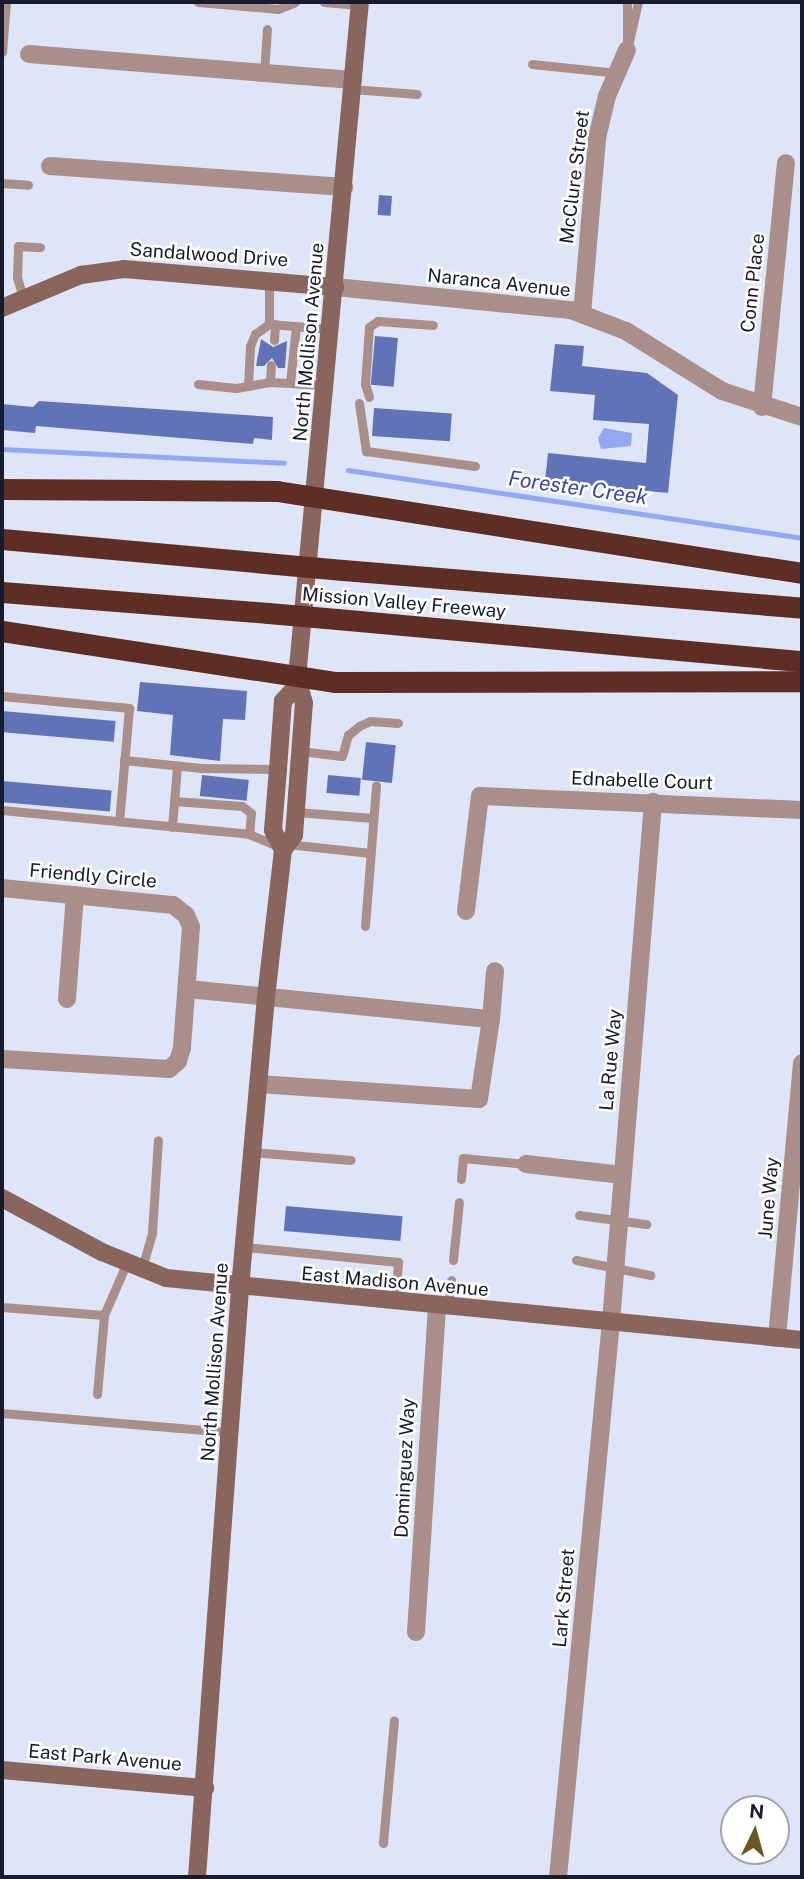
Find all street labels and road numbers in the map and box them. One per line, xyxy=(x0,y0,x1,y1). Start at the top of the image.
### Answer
street label: McClure Street xyxy=(555,109,595,245)
street label: Conn Place xyxy=(736,232,770,334)
street label: Sandalwood Drive xyxy=(129,238,289,272)
street label: North Mollison Avenue xyxy=(289,242,329,442)
street label: Naranca Avenue xyxy=(426,264,572,302)
street label: Mission Valley Freeway xyxy=(301,583,507,623)
street label: Ednabelle Court xyxy=(571,767,713,795)
street label: Friendly Circle xyxy=(28,859,158,893)
street label: La Rue Way xyxy=(595,1008,627,1112)
street label: June Way xyxy=(754,1156,784,1240)
street label: North Mollison Avenue xyxy=(197,1262,233,1462)
street label: East Madison Avenue xyxy=(300,1262,490,1302)
street label: Dominguez Way xyxy=(390,1397,420,1539)
street label: Lark Street xyxy=(548,1548,580,1648)
street label: East Park Avenue xyxy=(27,1740,183,1776)

